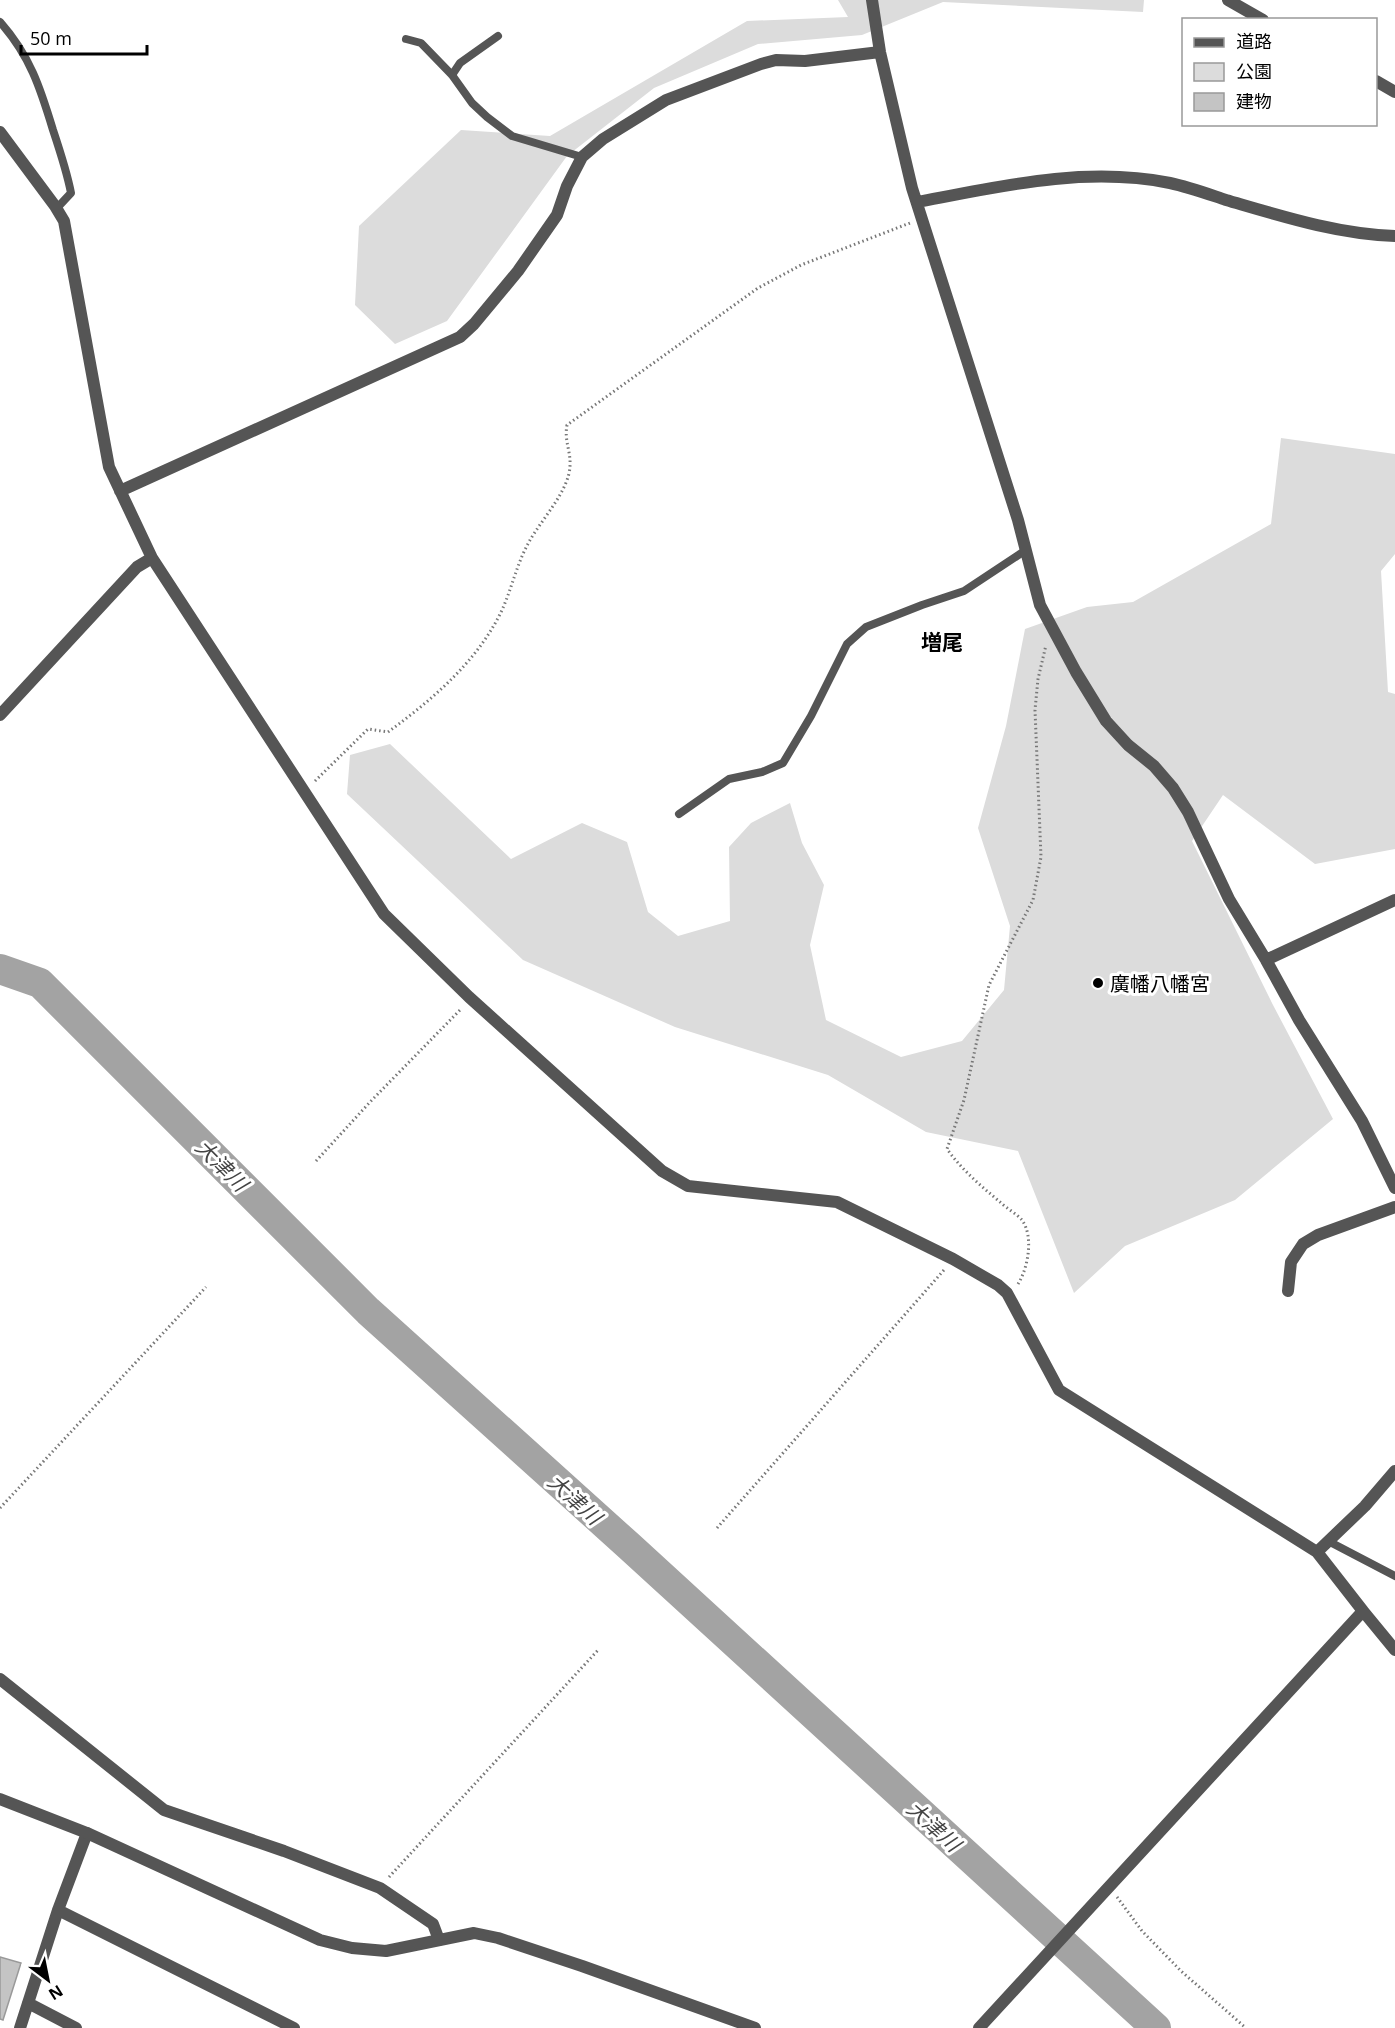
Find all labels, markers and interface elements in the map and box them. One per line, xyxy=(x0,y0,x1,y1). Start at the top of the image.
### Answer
scale bar xyxy=(21,18,147,56)
legend xyxy=(1182,18,1377,126)
text: 50 m xyxy=(30,26,72,50)
text: 道路 xyxy=(1236,29,1272,53)
text: 公園 xyxy=(1236,59,1272,83)
text: 建物 xyxy=(1236,89,1272,113)
district label: 増尾 xyxy=(921,628,963,656)
place label: 廣幡八幡宮 xyxy=(1110,970,1210,997)
marker: 廣幡八幡宮 xyxy=(1091,976,1105,990)
water label: 大津川 xyxy=(190,1133,256,1199)
water label: 大津川 xyxy=(542,1468,609,1532)
water label: 大津川 xyxy=(901,1795,968,1859)
north arrow xyxy=(18,1950,78,2010)
text: N xyxy=(45,1980,67,2005)

